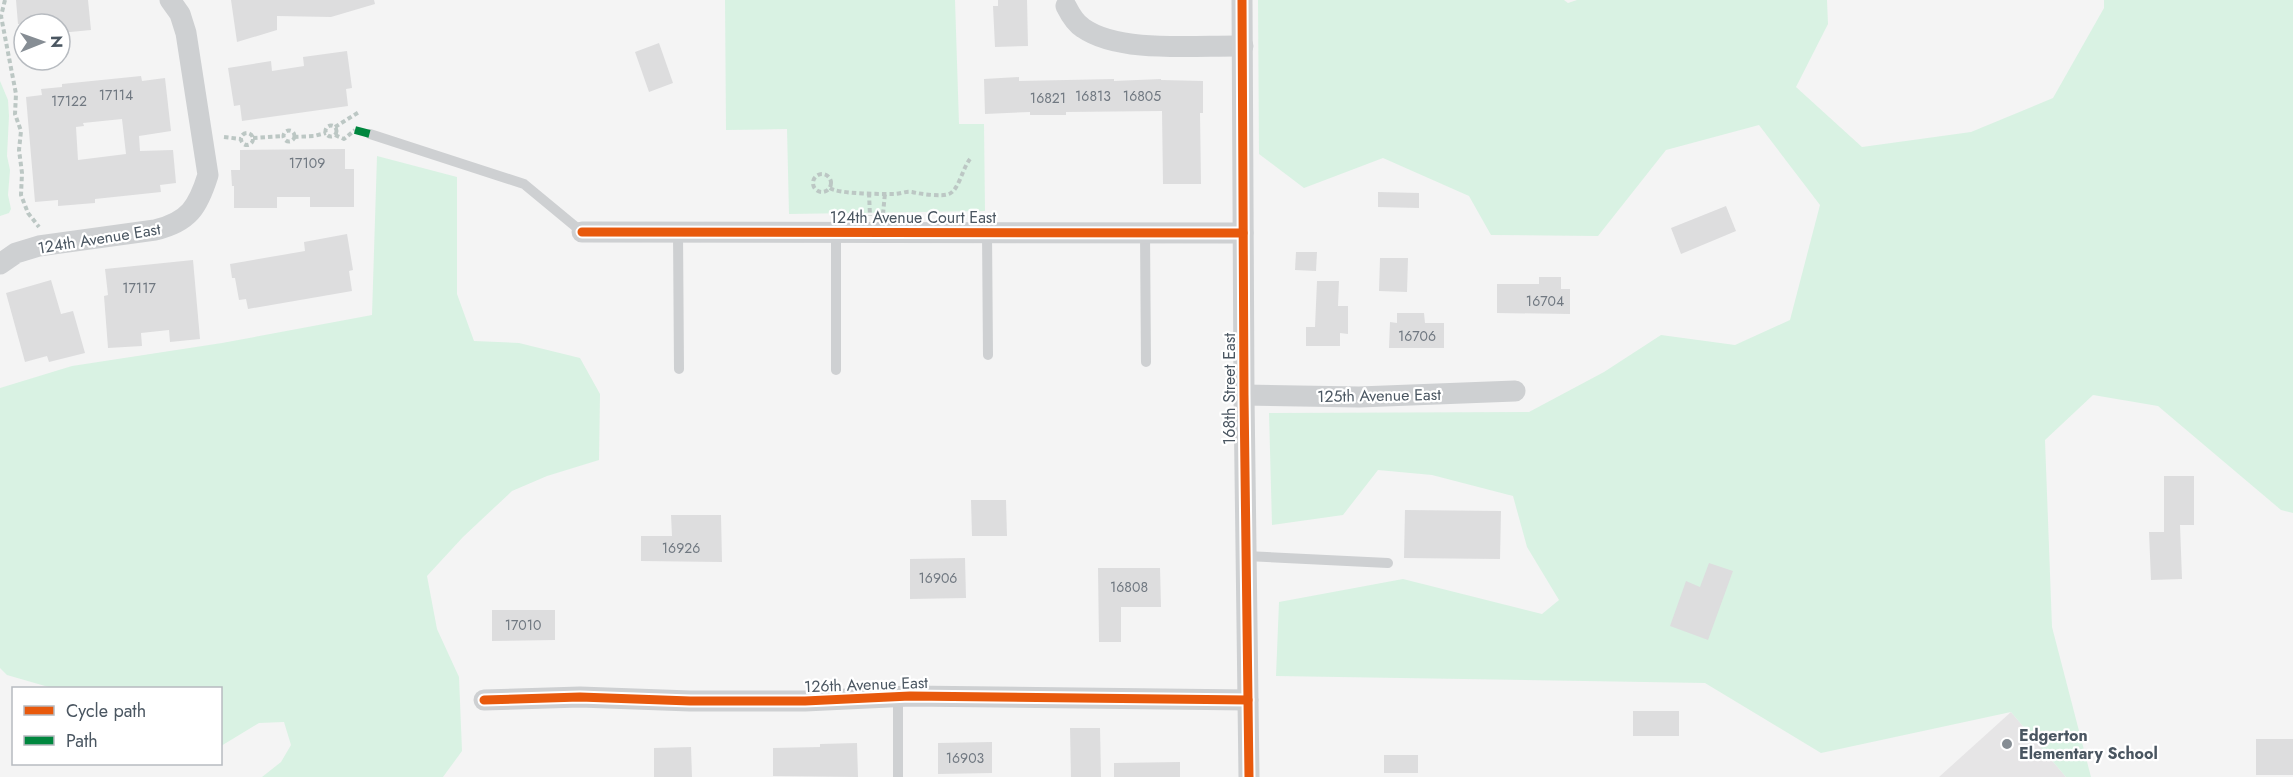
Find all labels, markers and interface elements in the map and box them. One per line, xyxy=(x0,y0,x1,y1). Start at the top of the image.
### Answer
north arrow xyxy=(12,12,72,72)
text: N xyxy=(45,35,68,48)
house number: 17114 xyxy=(99,85,133,105)
house number: 16813 xyxy=(1075,86,1111,106)
house number: 16805 xyxy=(1123,86,1161,106)
house number: 16821 xyxy=(1030,88,1066,108)
house number: 17122 xyxy=(51,91,87,111)
house number: 17109 xyxy=(289,153,325,173)
street label: 124th Avenue Court East xyxy=(830,206,996,229)
street label: 124th Avenue East xyxy=(36,217,162,260)
house number: 17117 xyxy=(122,278,156,298)
house number: 16704 xyxy=(1526,291,1564,311)
house number: 16706 xyxy=(1398,326,1436,346)
street label: 168th Street East xyxy=(1218,333,1241,445)
street label: 125th Avenue East xyxy=(1317,383,1441,408)
house number: 16926 xyxy=(662,538,700,558)
house number: 16906 xyxy=(919,568,957,588)
house number: 16808 xyxy=(1110,577,1148,597)
house number: 17010 xyxy=(505,615,541,635)
street label: 126th Avenue East xyxy=(804,671,929,698)
legend xyxy=(12,687,222,765)
text: Cycle path xyxy=(66,698,146,724)
place label: Edgerton Elementary School xyxy=(2019,724,2158,765)
text: Path xyxy=(66,728,98,754)
marker: Edgerton Elementary School xyxy=(2000,737,2014,751)
house number: 16903 xyxy=(946,748,985,768)

